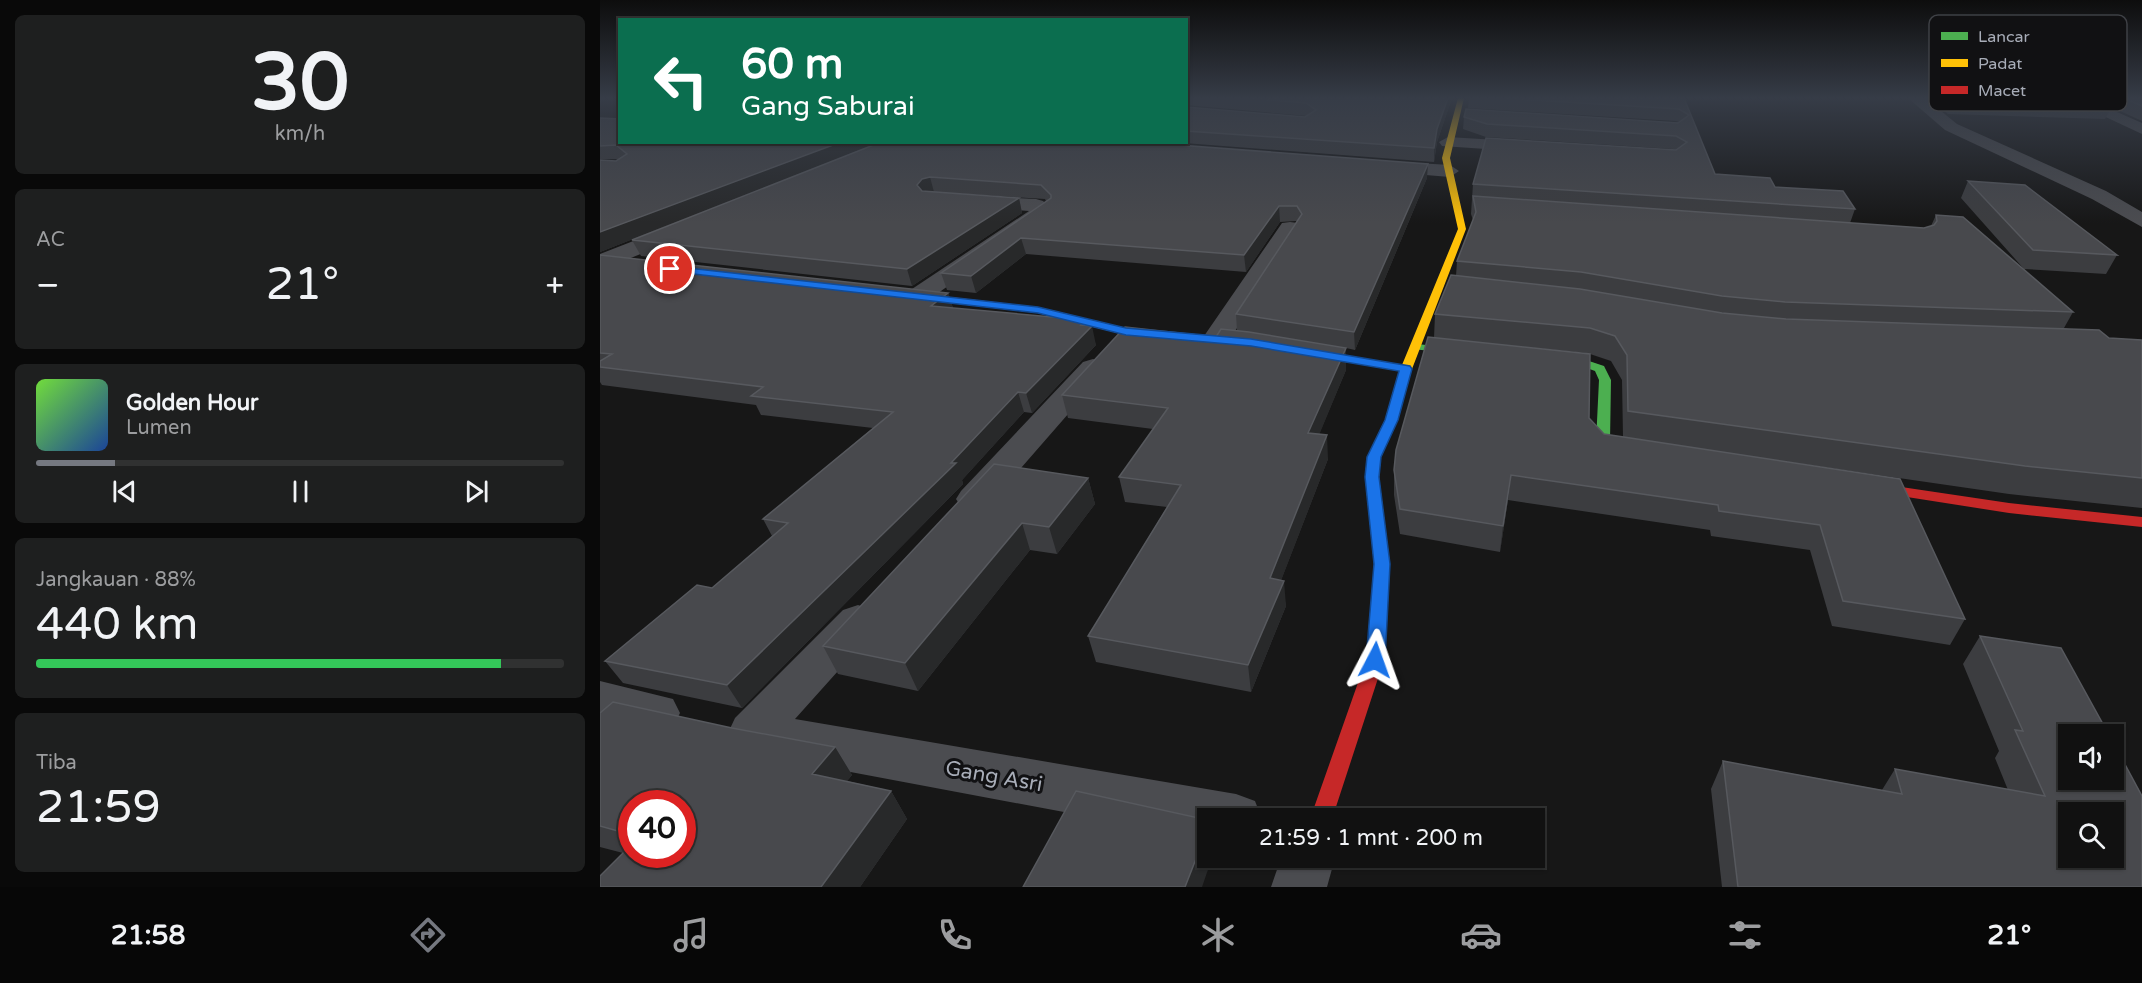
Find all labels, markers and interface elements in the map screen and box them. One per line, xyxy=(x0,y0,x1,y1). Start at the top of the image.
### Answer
legend xyxy=(1929,15,2127,111)
text: Lancar xyxy=(1978,27,2030,47)
text: 30 xyxy=(251,36,349,130)
text: 60 m xyxy=(741,39,843,90)
icon: left xyxy=(642,42,720,120)
text: Padat xyxy=(1978,54,2022,74)
text: Macet xyxy=(1978,81,2026,101)
text: Gang Saburai xyxy=(741,90,915,123)
text: km/h xyxy=(275,122,325,146)
text: AC xyxy=(36,228,65,252)
pin xyxy=(644,243,695,294)
icon: arrive xyxy=(653,252,686,285)
text: 21° xyxy=(266,258,339,312)
text: − xyxy=(36,266,60,305)
text: + xyxy=(545,266,564,305)
text: Golden Hour xyxy=(126,390,258,416)
text: Lumen xyxy=(126,416,192,440)
icon: previous xyxy=(108,475,141,508)
icon: pause xyxy=(284,475,317,508)
icon: next xyxy=(460,475,493,508)
text: Jangkauan · 88% xyxy=(36,568,196,592)
text: 440 km xyxy=(36,598,198,652)
position arrow xyxy=(1343,628,1407,692)
map controls xyxy=(2058,724,2124,868)
button: sound xyxy=(2058,724,2124,790)
text: Tiba xyxy=(36,751,77,775)
street label: Gang Asri xyxy=(943,756,1044,797)
text: 21:59 xyxy=(36,781,161,835)
speed limit sign: 40 xyxy=(618,790,696,868)
button: search xyxy=(2058,802,2124,868)
text: 21:59 · 1 mnt · 200 m xyxy=(1259,825,1483,851)
icon: directions xyxy=(407,914,449,956)
icon: music xyxy=(670,914,712,956)
icon: phone xyxy=(934,914,976,956)
icon: climate xyxy=(1197,914,1239,956)
icon: car xyxy=(1460,914,1502,956)
icon: filters xyxy=(1724,914,1766,956)
text: 21:58 xyxy=(111,919,186,952)
text: 21° xyxy=(1987,919,2031,952)

